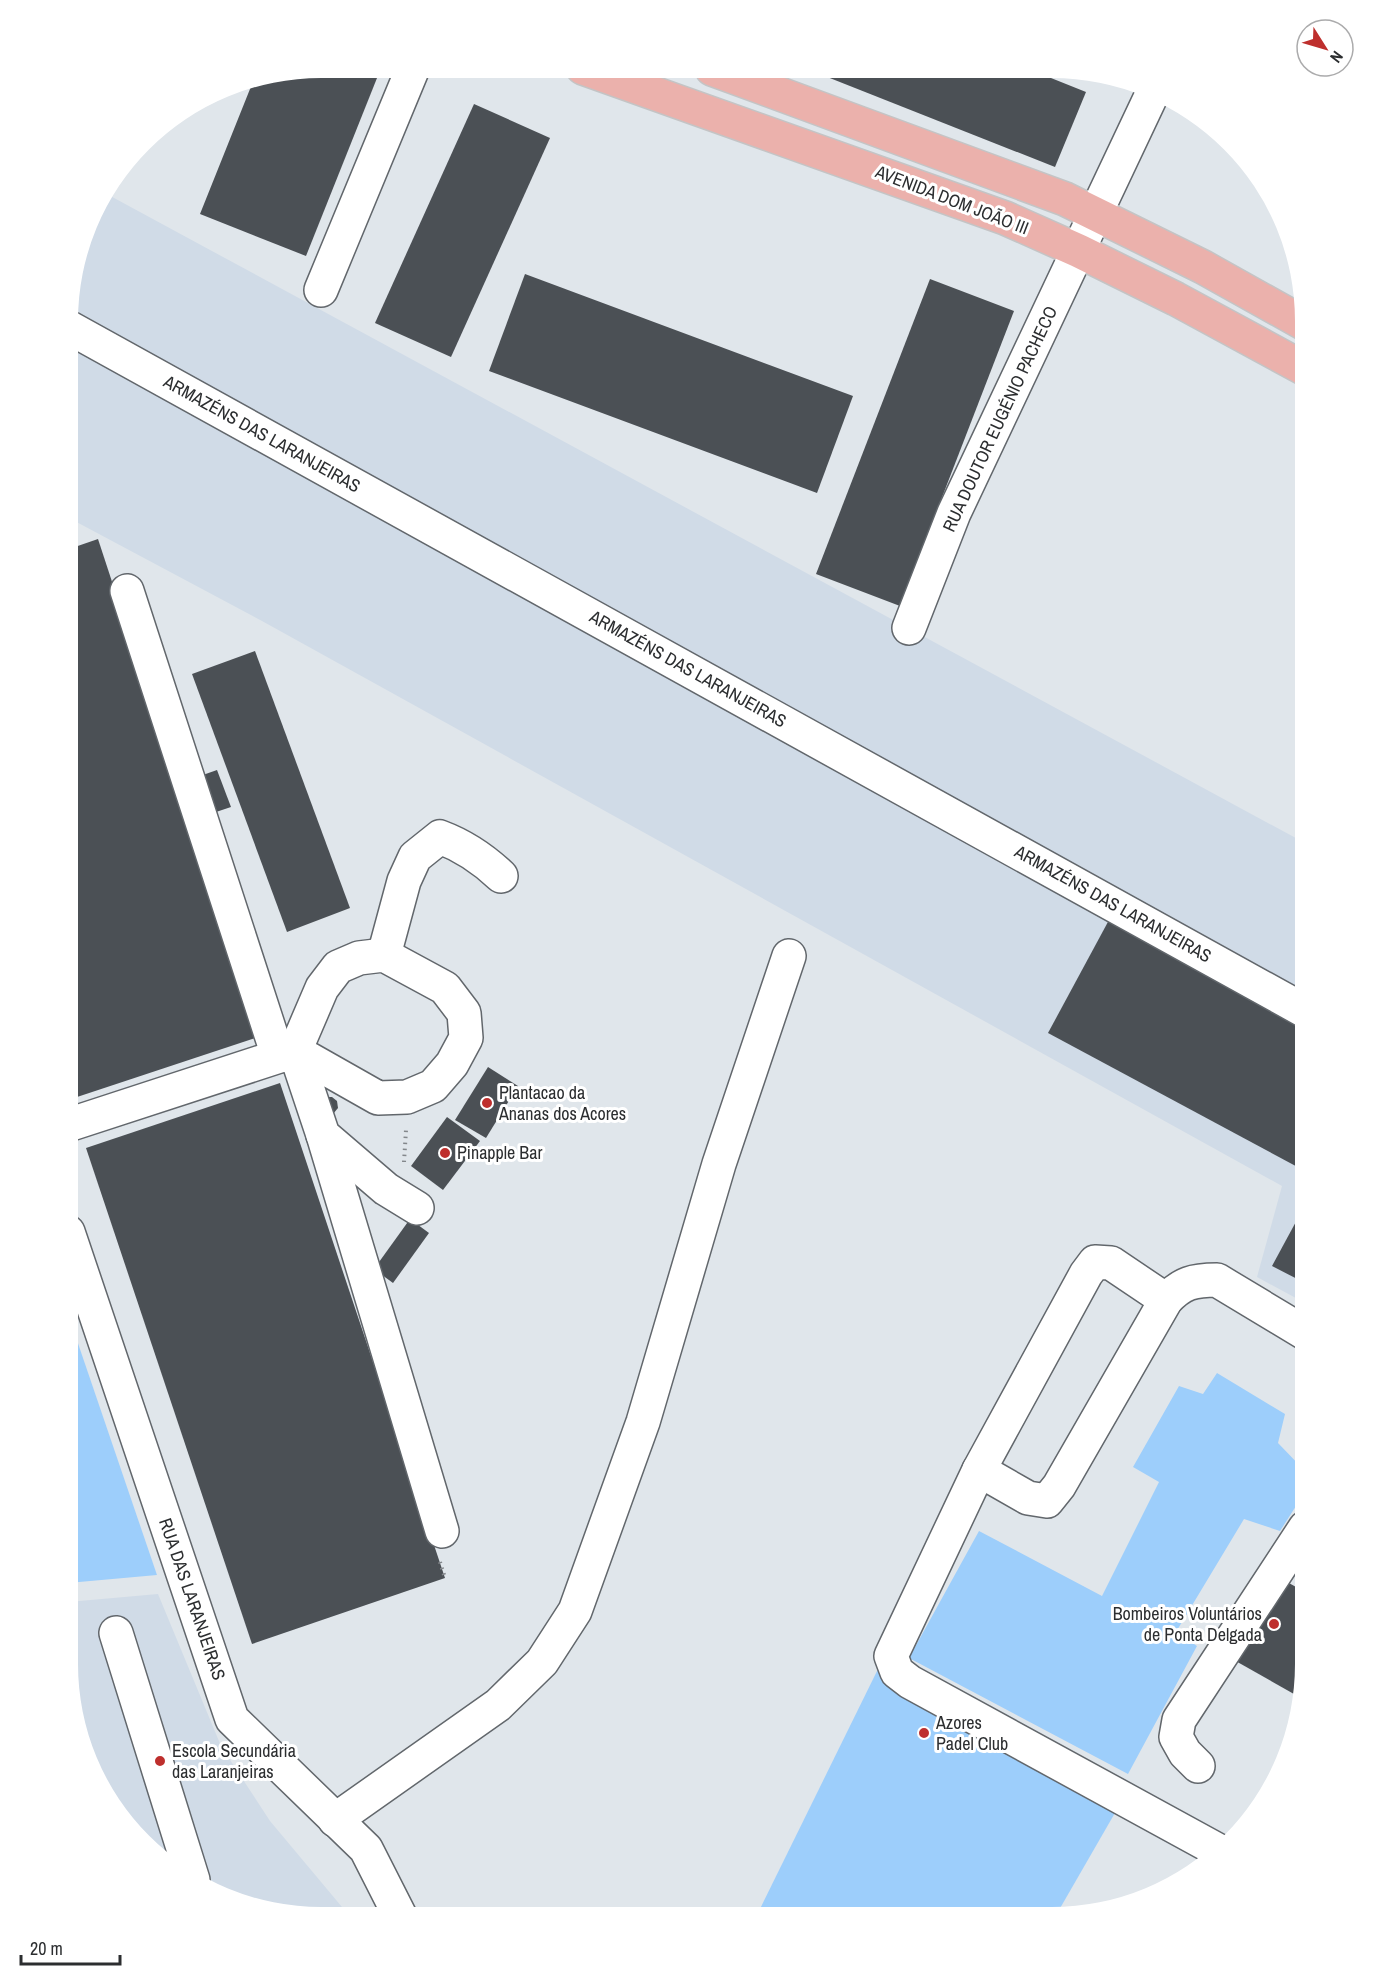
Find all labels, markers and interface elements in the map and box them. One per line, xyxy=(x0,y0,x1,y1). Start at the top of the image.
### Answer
north arrow xyxy=(1295,18,1355,78)
text: N xyxy=(1325,47,1349,67)
street label: AVENIDA DOM JOÃO III xyxy=(871,158,1032,240)
street label: RUA DOUTOR EUGÉNIO PACHECO xyxy=(936,302,1063,536)
street label: ARMAZÉNS DAS LARANJEIRAS xyxy=(158,368,365,498)
street label: ARMAZÉNS DAS LARANJEIRAS xyxy=(584,603,791,733)
street label: ARMAZÉNS DAS LARANJEIRAS xyxy=(1009,838,1216,968)
place label: Plantacao da Ananas dos Acores xyxy=(498,1080,626,1126)
marker: Plantacao da Ananas dos Acores xyxy=(480,1096,494,1110)
place label: Pinapple Bar xyxy=(457,1140,542,1165)
marker: Pinapple Bar xyxy=(438,1146,452,1160)
street label: RUA DAS LARANJEIRAS xyxy=(153,1514,232,1683)
place label: Bombeiros Voluntários de Ponta Delgada xyxy=(1113,1601,1262,1647)
marker: Bombeiros Voluntários de Ponta Delgada xyxy=(1267,1617,1281,1631)
place label: Azores Padel Club xyxy=(935,1710,1008,1756)
marker: Azores Padel Club xyxy=(917,1726,931,1740)
place label: Escola Secundária das Laranjeiras xyxy=(172,1738,296,1784)
marker: Escola Secundária das Laranjeiras xyxy=(153,1754,167,1768)
scale bar xyxy=(21,1928,120,1966)
text: 20 m xyxy=(30,1936,63,1961)

